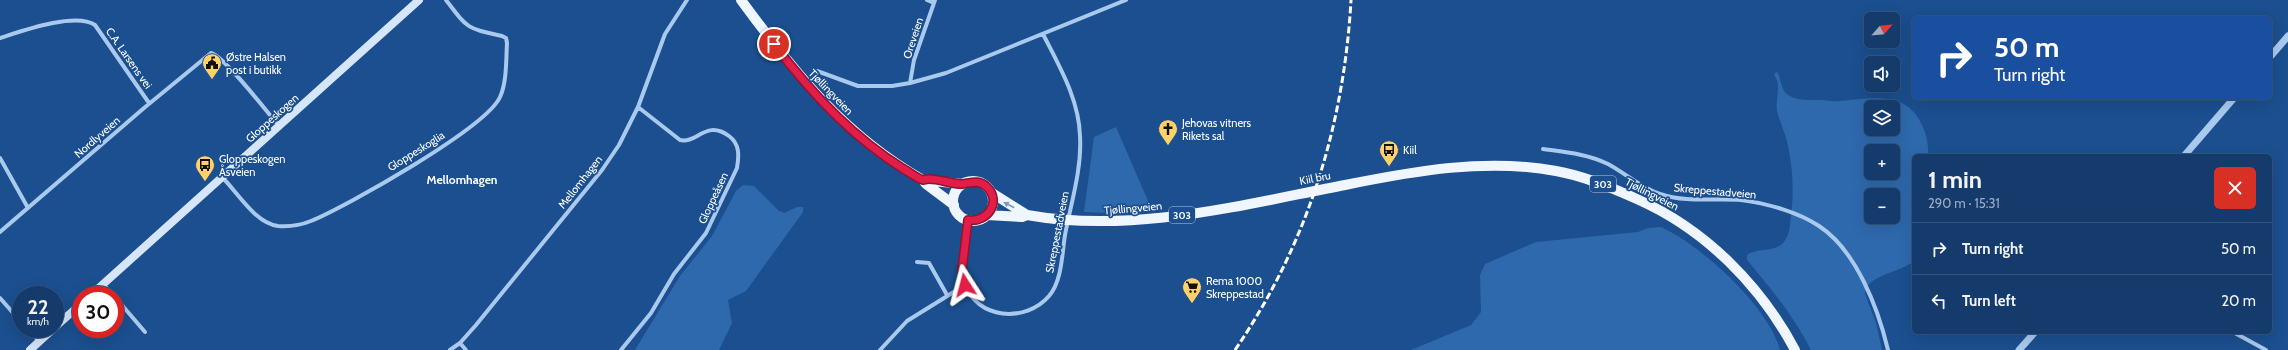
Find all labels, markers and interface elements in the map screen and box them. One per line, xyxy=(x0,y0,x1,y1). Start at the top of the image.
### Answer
north arrow xyxy=(1864,12,1900,48)
map controls xyxy=(1864,12,1900,224)
street label: Oreveien xyxy=(900,16,926,60)
street label: C.A. Larsens vei xyxy=(103,25,155,91)
pin xyxy=(757,27,791,61)
text: 50 m xyxy=(1994,30,2059,64)
icon: right xyxy=(1928,32,1980,84)
icon: arrive xyxy=(763,33,785,55)
place label: Østre Halsen post i butikk xyxy=(226,50,286,77)
public building icon: Østre Halsen post i butikk xyxy=(201,52,223,80)
button: sound xyxy=(1864,56,1900,92)
text: Turn right xyxy=(1994,64,2065,86)
street label: Tjøllingveien xyxy=(806,66,856,118)
street label: Gloppeskogen xyxy=(243,91,301,145)
button: layers xyxy=(1864,100,1900,136)
street label: Nordlyveien xyxy=(71,113,123,161)
place label: Jehovas vitners Rikets sal xyxy=(1181,116,1252,143)
church icon: Jehovas vitners Rikets sal xyxy=(1157,118,1179,146)
street label: Gloppeskoglia xyxy=(385,128,448,174)
bus stop icon: Kiil xyxy=(1378,139,1400,167)
place label: Kiil xyxy=(1403,143,1417,157)
button: + xyxy=(1864,144,1900,180)
place label: Gloppeskogen Åsveien xyxy=(219,152,285,179)
street label: Mellomhagen xyxy=(555,153,605,211)
bus stop icon: Gloppeskogen Åsveien xyxy=(194,154,216,182)
text: 1 min xyxy=(1928,165,1982,194)
button: close xyxy=(2214,167,2256,209)
street label: Kiil bru xyxy=(1298,168,1332,188)
street label: Gloppeåsen xyxy=(695,170,731,226)
district label: Mellomhagen xyxy=(427,172,497,187)
street label: Tjøllingveien xyxy=(1623,175,1681,213)
road number: 303 xyxy=(1590,176,1616,192)
street label: Skreppestadveien xyxy=(1673,180,1757,202)
button: − xyxy=(1864,188,1900,224)
street label: Skreppestadveien xyxy=(1042,190,1072,274)
text: 290 m · 15:31 xyxy=(1928,195,2000,211)
street label: Tjøllingveien xyxy=(1103,198,1163,218)
one-way arrow xyxy=(1003,202,1015,208)
road number: 303 xyxy=(1169,207,1195,223)
icon: right xyxy=(1928,238,1950,260)
text: Turn right xyxy=(1962,240,2023,258)
text: 50 m xyxy=(2221,240,2256,258)
position arrow xyxy=(944,264,986,306)
place label: Rema 1000 Skreppestad xyxy=(1206,274,1264,301)
supermarket icon: Rema 1000 Skreppestad xyxy=(1181,276,1203,304)
speed limit sign: 30 xyxy=(72,286,124,338)
icon: left xyxy=(1928,290,1950,312)
text: Turn left xyxy=(1962,292,2016,310)
text: 20 m xyxy=(2221,292,2256,310)
text: 22 xyxy=(27,295,49,319)
text: km/h xyxy=(27,315,49,328)

